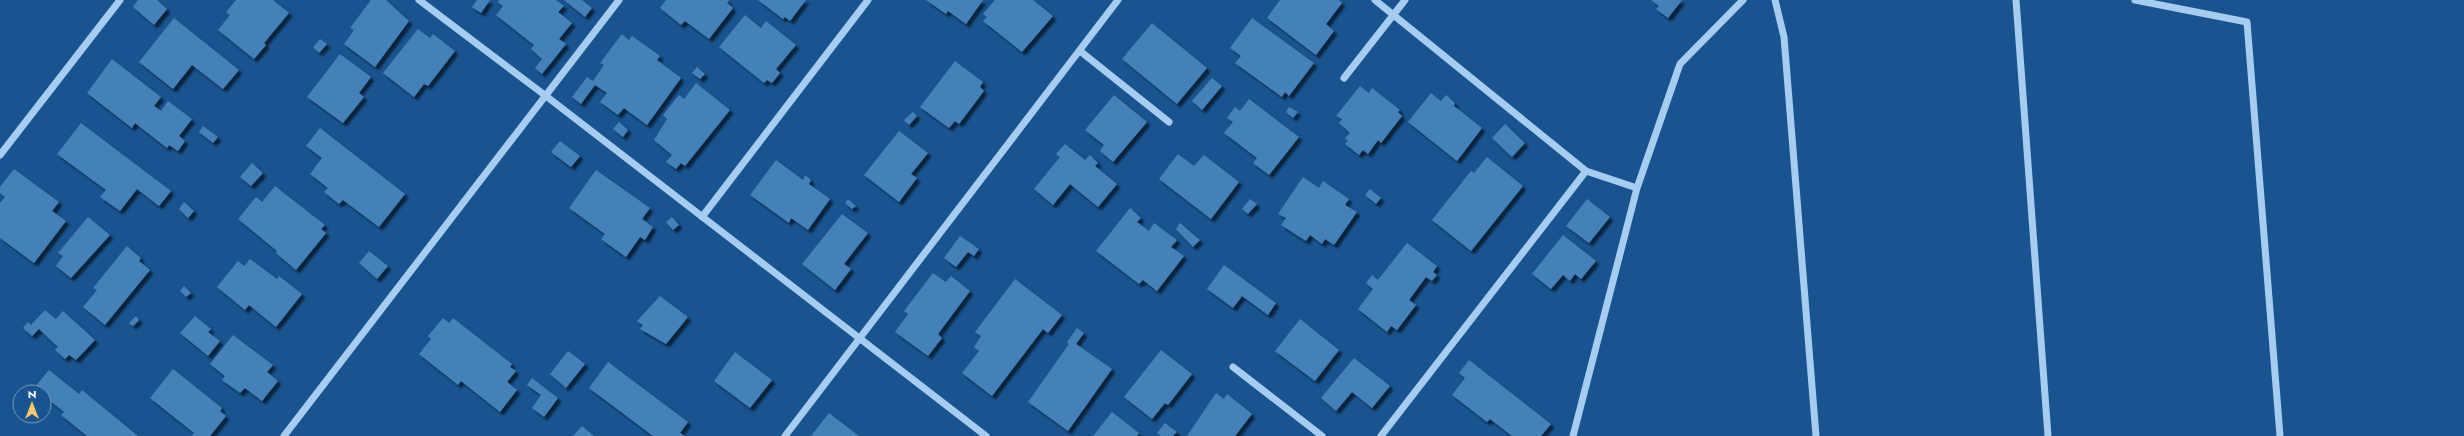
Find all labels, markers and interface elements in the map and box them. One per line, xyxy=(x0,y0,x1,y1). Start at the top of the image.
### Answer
north arrow xyxy=(12,384,52,424)
text: N xyxy=(28,386,36,402)

